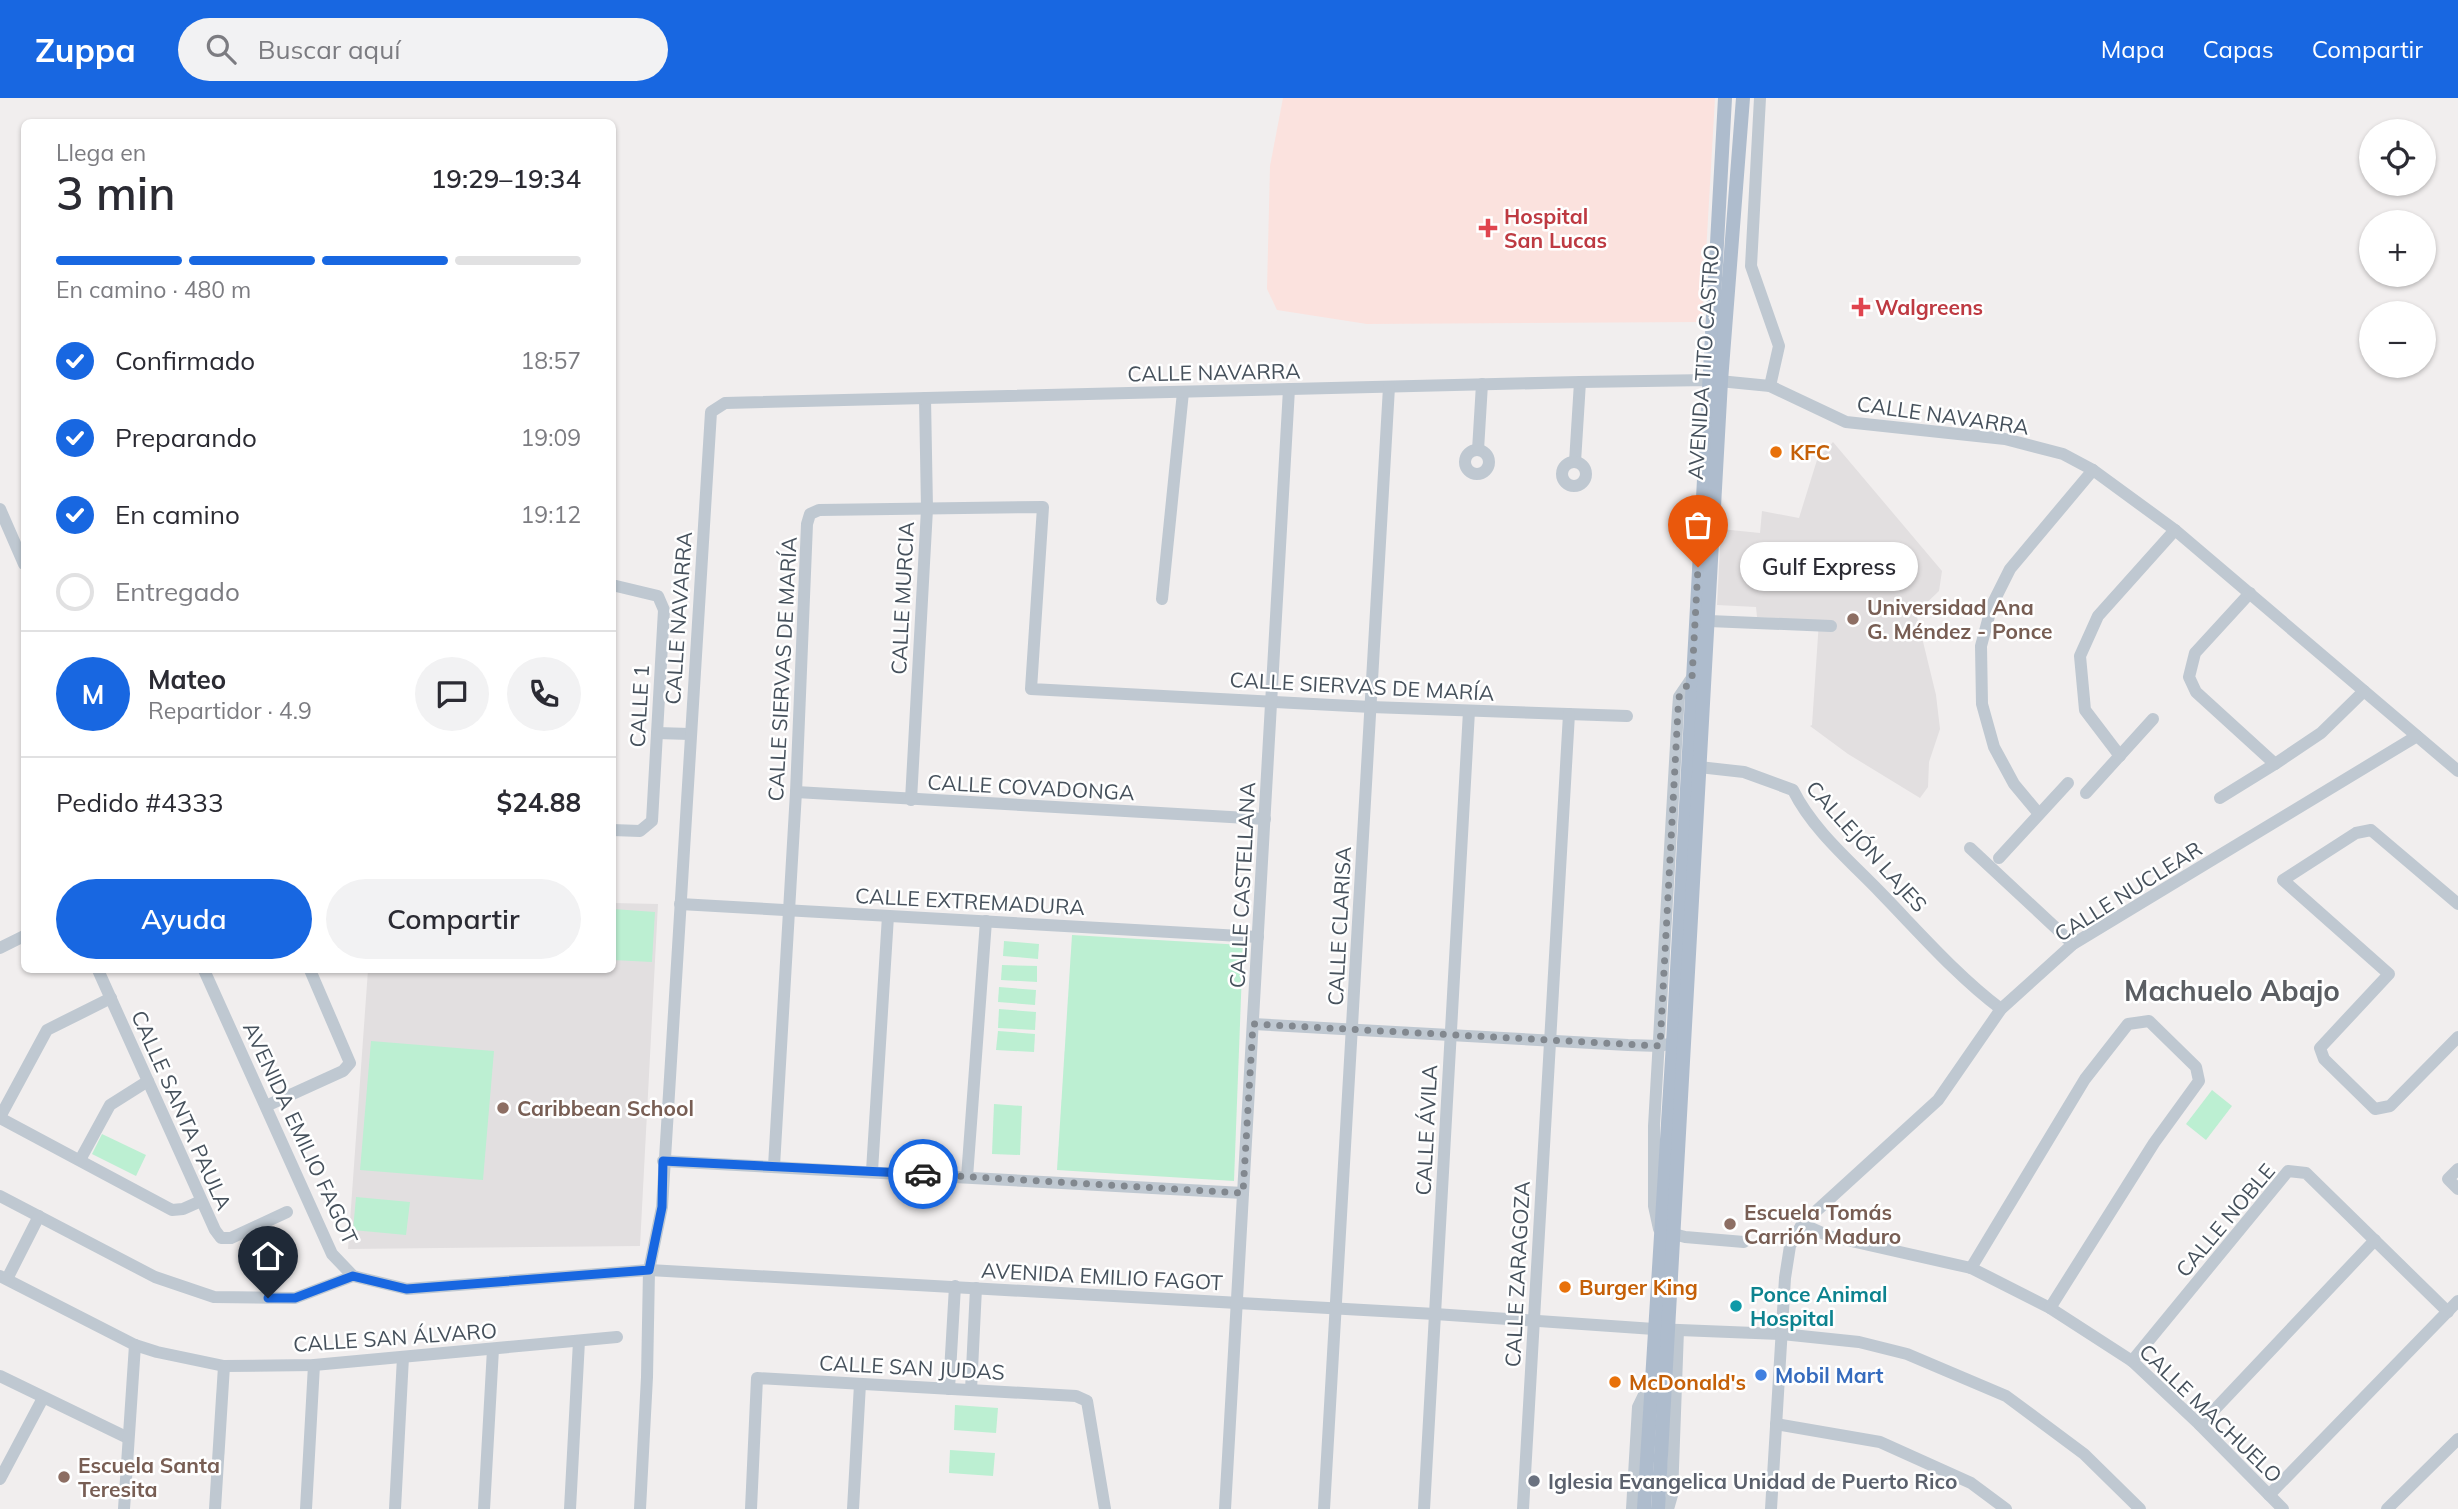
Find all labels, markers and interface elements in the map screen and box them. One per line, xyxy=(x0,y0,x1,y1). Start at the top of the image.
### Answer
search box xyxy=(178,18,668,81)
text: Zuppa xyxy=(35,29,136,70)
icon: search xyxy=(202,30,240,68)
text: Buscar aquí xyxy=(258,33,400,66)
text: Mapa xyxy=(2101,34,2165,64)
text: Capas xyxy=(2203,34,2274,64)
text: Compartir xyxy=(2312,34,2423,64)
map controls xyxy=(2359,119,2436,378)
button: locate xyxy=(2359,119,2436,196)
text: Llega en xyxy=(56,138,146,167)
text: 19:29–19:34 xyxy=(431,162,581,195)
text: 3 min xyxy=(56,164,175,222)
place label: Hospital San Lucas xyxy=(1504,203,1607,253)
button: + xyxy=(2359,210,2436,287)
marker: Hospital San Lucas xyxy=(1478,218,1498,238)
street label: AVENIDA TITO CASTRO xyxy=(1682,244,1724,480)
text: En camino · 480 m xyxy=(56,275,251,304)
place label: Walgreens xyxy=(1875,294,1983,320)
marker: Walgreens xyxy=(1853,299,1869,315)
button: − xyxy=(2359,301,2436,378)
icon: check xyxy=(56,342,94,380)
text: Confirmado xyxy=(115,344,255,377)
text: 18:57 xyxy=(521,346,581,375)
street label: CALLE NAVARRA xyxy=(1127,357,1301,387)
street label: CALLE NAVARRA xyxy=(1855,390,2031,440)
icon: check xyxy=(56,419,94,457)
text: Preparando xyxy=(115,421,257,454)
text: 19:09 xyxy=(521,423,581,452)
place label: KFC xyxy=(1790,439,1830,465)
marker: KFC xyxy=(1768,444,1784,460)
pin xyxy=(1668,495,1728,567)
icon: check xyxy=(56,496,94,534)
text: En camino xyxy=(115,498,240,531)
text: 19:12 xyxy=(521,500,581,529)
icon: bag xyxy=(1679,506,1717,544)
street label: CALLE MURCIA xyxy=(885,520,919,675)
street label: CALLE NAVARRA xyxy=(659,530,697,705)
street label: CALLE SIERVAS DE MARÍA xyxy=(762,535,802,802)
callout: Gulf Express xyxy=(1740,542,1918,592)
text: Gulf Express xyxy=(1762,552,1896,581)
text: Entregado xyxy=(115,575,240,608)
place label: Universidad Ana G. Méndez - Ponce xyxy=(1867,594,2053,644)
marker: Universidad Ana G. Méndez - Ponce xyxy=(1845,611,1861,627)
button: chat xyxy=(415,657,489,731)
button: phone xyxy=(507,657,581,731)
text: Mateo xyxy=(148,663,226,696)
street label: CALLE 1 xyxy=(624,664,654,748)
street label: CALLE SIERVAS DE MARÍA xyxy=(1229,666,1496,706)
text: M xyxy=(82,678,104,711)
text: Repartidor · 4.9 xyxy=(148,696,312,725)
street label: CALLE COVADONGA xyxy=(927,769,1136,805)
street label: CALLEJÓN LAJES xyxy=(1801,775,1933,917)
street label: CALLE CASTELLANA xyxy=(1224,781,1260,989)
text: Pedido #4333 xyxy=(56,786,224,819)
text: $24.88 xyxy=(497,786,581,819)
street label: CALLE NUCLEAR xyxy=(2049,835,2207,947)
street label: CALLE CLARISA xyxy=(1322,845,1356,1006)
button: Ayuda xyxy=(56,879,312,959)
button: Compartir xyxy=(326,879,581,959)
street label: CALLE EXTREMADURA xyxy=(855,882,1086,920)
district label: Machuelo Abajo xyxy=(2124,973,2340,1008)
street label: CALLE SANTA PAULA xyxy=(126,1006,238,1214)
street label: AVENIDA EMILIO FAGOT xyxy=(238,1018,364,1249)
street label: CALLE ÁVILA xyxy=(1410,1063,1442,1196)
place label: Caribbean School xyxy=(517,1095,694,1121)
marker: Caribbean School xyxy=(495,1100,511,1116)
courier xyxy=(888,1139,958,1209)
icon: car xyxy=(904,1155,942,1193)
street label: CALLE NOBLE xyxy=(2170,1158,2280,1282)
street label: CALLE ZARAGOZA xyxy=(1499,1180,1535,1368)
place label: Escuela Tomás Carrión Maduro xyxy=(1744,1199,1901,1249)
marker: Escuela Tomás Carrión Maduro xyxy=(1722,1216,1738,1232)
pin xyxy=(238,1226,298,1298)
icon: home xyxy=(249,1237,287,1275)
street label: AVENIDA EMILIO FAGOT xyxy=(980,1257,1224,1295)
place label: Burger King xyxy=(1579,1274,1698,1300)
marker: Burger King xyxy=(1557,1279,1573,1295)
place label: Ponce Animal Hospital xyxy=(1750,1281,1887,1331)
marker: Ponce Animal Hospital xyxy=(1728,1298,1744,1314)
street label: CALLE SAN ÁLVARO xyxy=(292,1317,498,1357)
street label: CALLE MACHUELO xyxy=(2134,1338,2288,1488)
street label: CALLE SAN JUDAS xyxy=(819,1349,1005,1385)
place label: Mobil Mart xyxy=(1775,1362,1884,1388)
marker: Mobil Mart xyxy=(1753,1367,1769,1383)
place label: McDonald's xyxy=(1629,1369,1746,1395)
marker: McDonald's xyxy=(1607,1374,1623,1390)
place label: Escuela Santa Teresita xyxy=(78,1452,220,1502)
place label: Iglesia Evangelica Unidad de Puerto Rico xyxy=(1548,1468,1957,1494)
marker: Escuela Santa Teresita xyxy=(56,1469,72,1485)
marker: Iglesia Evangelica Unidad de Puerto Rico xyxy=(1526,1473,1542,1489)

